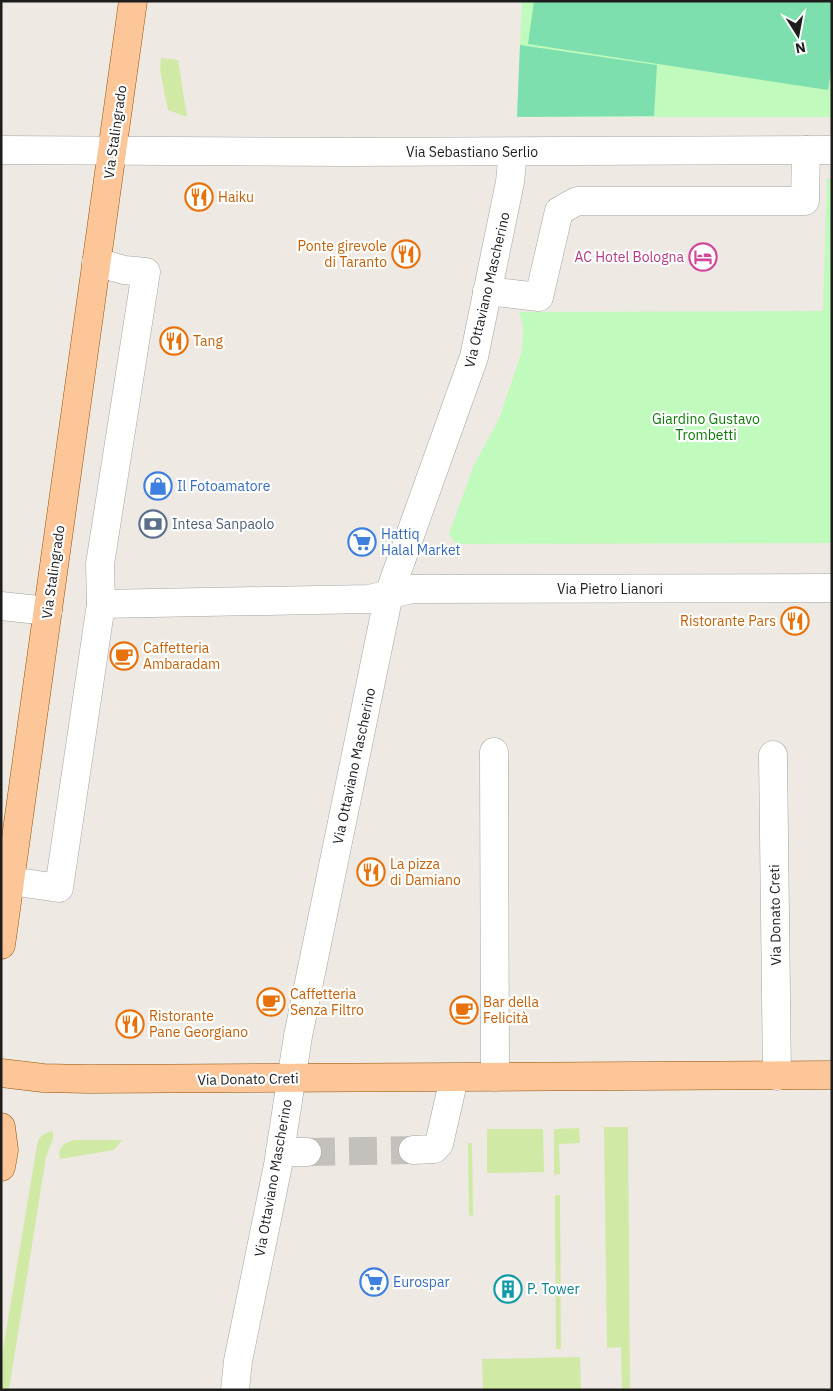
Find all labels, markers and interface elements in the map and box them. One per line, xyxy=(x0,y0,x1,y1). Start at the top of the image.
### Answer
north arrow xyxy=(773,10,823,60)
text: N xyxy=(794,38,807,58)
street label: Via Stalingrado xyxy=(100,84,131,180)
street label: Via Sebastiano Serlio xyxy=(406,143,538,161)
restaurant icon: Haiku xyxy=(184,182,214,212)
place label: Haiku xyxy=(218,188,254,206)
street label: Via Ottaviano Mascherino xyxy=(460,210,514,370)
place label: Ponte girevole di Taranto xyxy=(298,237,387,271)
restaurant icon: Ponte girevole di Taranto xyxy=(391,239,421,269)
hotel icon: AC Hotel Bologna xyxy=(688,242,718,272)
place label: AC Hotel Bologna xyxy=(574,248,685,266)
restaurant icon: Tang xyxy=(159,326,189,356)
place label: Tang xyxy=(193,332,223,350)
park label: Giardino Gustavo Trombetti xyxy=(652,410,760,444)
shop icon: Il Fotoamatore xyxy=(143,471,173,501)
place label: Il Fotoamatore xyxy=(177,477,271,495)
bank icon: Intesa Sanpaolo xyxy=(138,509,168,539)
place label: Intesa Sanpaolo xyxy=(172,515,274,533)
street label: Via Stalingrado xyxy=(38,524,69,620)
place label: Hattiq Halal Market xyxy=(381,525,461,559)
supermarket icon: Hattiq Halal Market xyxy=(347,527,377,557)
street label: Via Pietro Lianori xyxy=(557,580,663,598)
restaurant icon: Ristorante Pars xyxy=(780,606,810,636)
place label: Ristorante Pars xyxy=(680,612,776,630)
place label: Caffetteria Ambaradam xyxy=(143,639,220,673)
cafe icon: Caffetteria Ambaradam xyxy=(109,641,139,671)
street label: Via Ottaviano Mascherino xyxy=(329,686,379,846)
place label: La pizza di Damiano xyxy=(390,855,461,889)
restaurant icon: La pizza di Damiano xyxy=(356,857,386,887)
street label: Via Donato Creti xyxy=(765,864,785,966)
place label: Caffetteria Senza Filtro xyxy=(290,985,364,1019)
cafe icon: Caffetteria Senza Filtro xyxy=(256,987,286,1017)
place label: Bar della Felicità xyxy=(483,993,539,1027)
cafe icon: Bar della Felicità xyxy=(449,995,479,1025)
place label: Ristorante Pane Georgiano xyxy=(149,1007,248,1041)
restaurant icon: Ristorante Pane Georgiano xyxy=(115,1009,145,1039)
street label: Via Donato Creti xyxy=(197,1069,299,1089)
street label: Via Ottaviano Mascherino xyxy=(250,1098,296,1258)
supermarket icon: Eurospar xyxy=(359,1267,389,1297)
place label: Eurospar xyxy=(393,1273,450,1291)
building icon: P. Tower xyxy=(493,1274,523,1304)
place label: P. Tower xyxy=(527,1280,580,1298)

